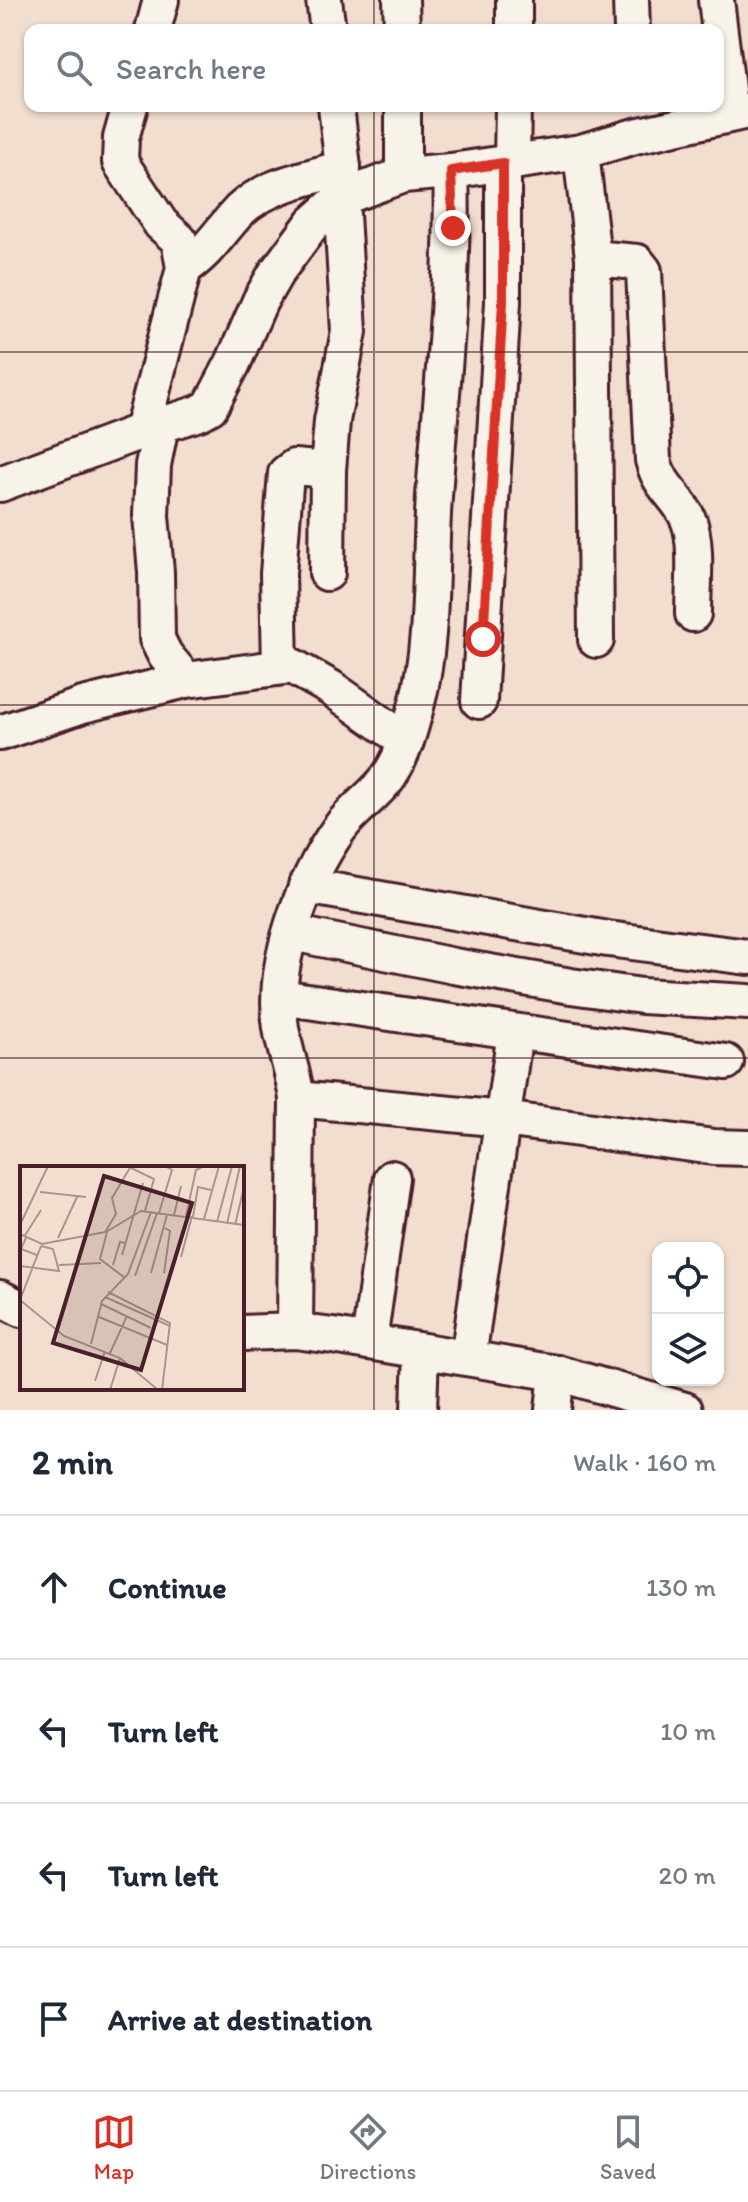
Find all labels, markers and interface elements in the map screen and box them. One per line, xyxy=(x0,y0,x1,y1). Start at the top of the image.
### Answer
search box xyxy=(24,24,724,112)
icon: search xyxy=(52,46,96,90)
text: Search here xyxy=(116,50,266,87)
route end xyxy=(435,210,471,246)
route start xyxy=(465,621,501,657)
inset map xyxy=(20,1166,244,1390)
map controls xyxy=(652,1242,724,1386)
button: locate xyxy=(652,1242,724,1314)
button: layers xyxy=(652,1314,724,1386)
text: 2 min xyxy=(32,1442,113,1483)
text: Walk · 160 m xyxy=(573,1446,716,1478)
icon: ahead xyxy=(32,1565,76,1609)
text: Continue xyxy=(108,1569,227,1606)
text: 130 m xyxy=(646,1571,716,1603)
icon: left xyxy=(32,1709,76,1753)
text: Turn left xyxy=(108,1713,219,1750)
text: 10 m xyxy=(660,1715,716,1747)
icon: left xyxy=(32,1853,76,1897)
text: Turn left xyxy=(108,1857,219,1894)
text: 20 m xyxy=(659,1859,716,1891)
icon: arrive xyxy=(32,1997,76,2041)
text: Arrive at destination xyxy=(108,2001,372,2038)
tab: Map xyxy=(92,2110,136,2185)
tab: Directions xyxy=(320,2110,416,2185)
tab: Saved xyxy=(600,2110,656,2185)

